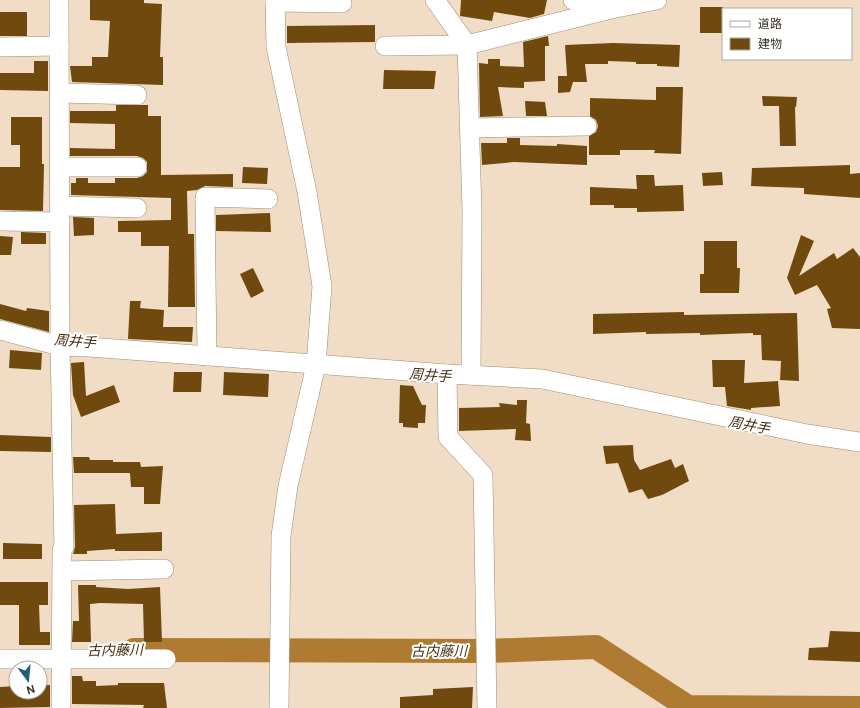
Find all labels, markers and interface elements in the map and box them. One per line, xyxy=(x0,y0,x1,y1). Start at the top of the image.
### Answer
legend xyxy=(722,8,852,60)
text: 道路 xyxy=(758,16,782,32)
text: 建物 xyxy=(758,36,782,52)
water label: 周井手 xyxy=(53,330,98,352)
water label: 周井手 xyxy=(408,365,453,386)
water label: 周井手 xyxy=(727,412,772,438)
water label: 古内藤川 xyxy=(87,640,145,659)
water label: 古内藤川 xyxy=(411,642,469,660)
north arrow xyxy=(8,660,48,700)
text: N xyxy=(25,682,37,697)

